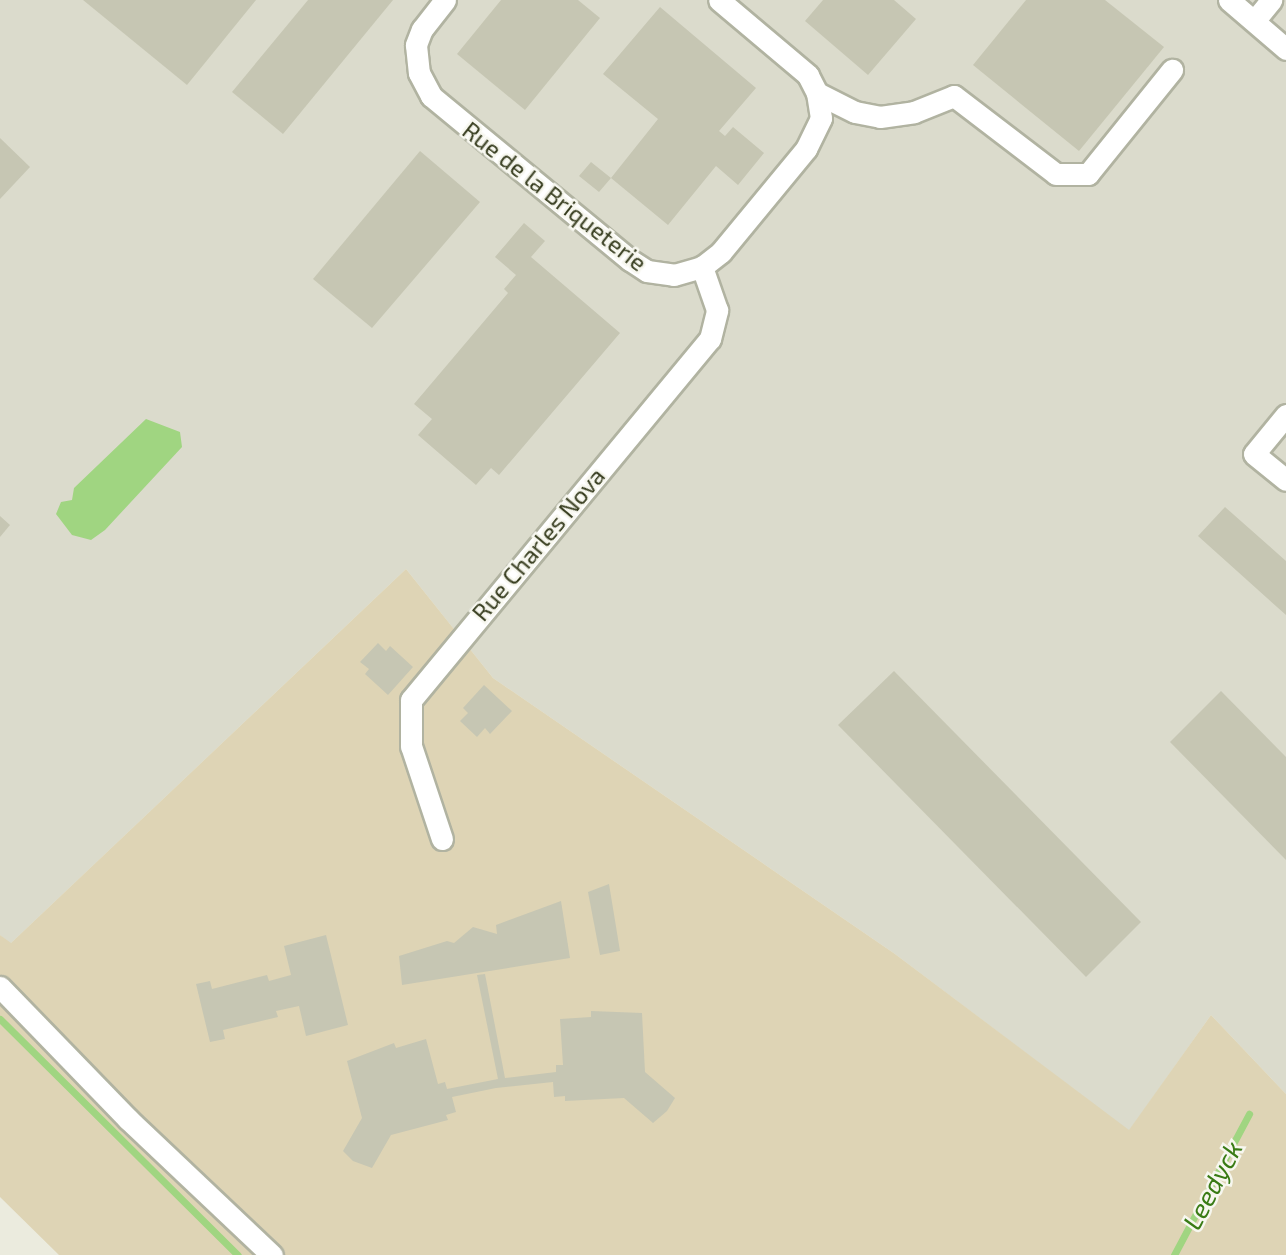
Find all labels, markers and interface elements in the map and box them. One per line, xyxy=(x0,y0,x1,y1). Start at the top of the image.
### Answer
street label: Rue de la Briqueterie xyxy=(457,115,653,277)
street label: Rue Charles Nova xyxy=(466,462,610,626)
water label: Leedyck xyxy=(1176,1135,1248,1235)

